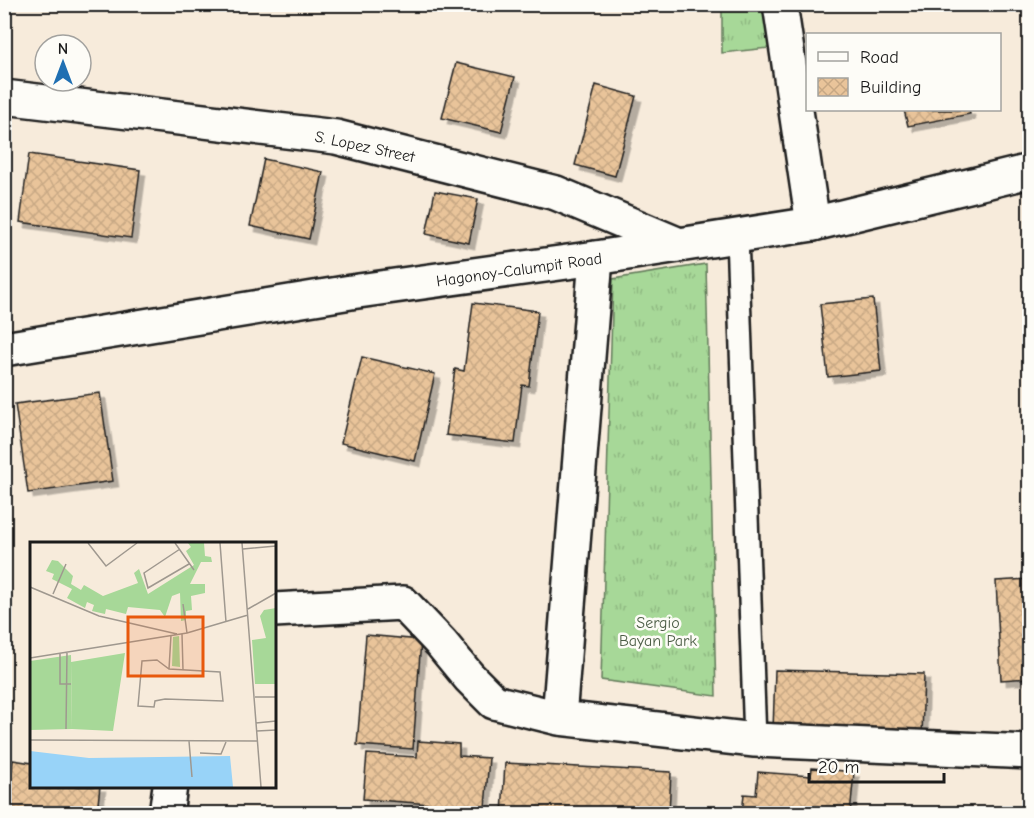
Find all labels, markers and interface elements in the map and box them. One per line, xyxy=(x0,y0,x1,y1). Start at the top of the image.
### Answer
north arrow xyxy=(33,33,93,93)
legend xyxy=(806,33,1001,111)
text: N xyxy=(58,40,68,58)
text: Road xyxy=(860,47,899,68)
text: Building xyxy=(860,77,922,98)
street label: S. Lopez Street xyxy=(313,128,417,166)
street label: Hagonoy-Calumpit Road xyxy=(435,249,603,291)
inset map xyxy=(30,542,276,788)
park label: Sergio Bayan Park xyxy=(619,614,697,650)
scale bar xyxy=(809,746,944,784)
text: 20 m xyxy=(818,757,859,778)

